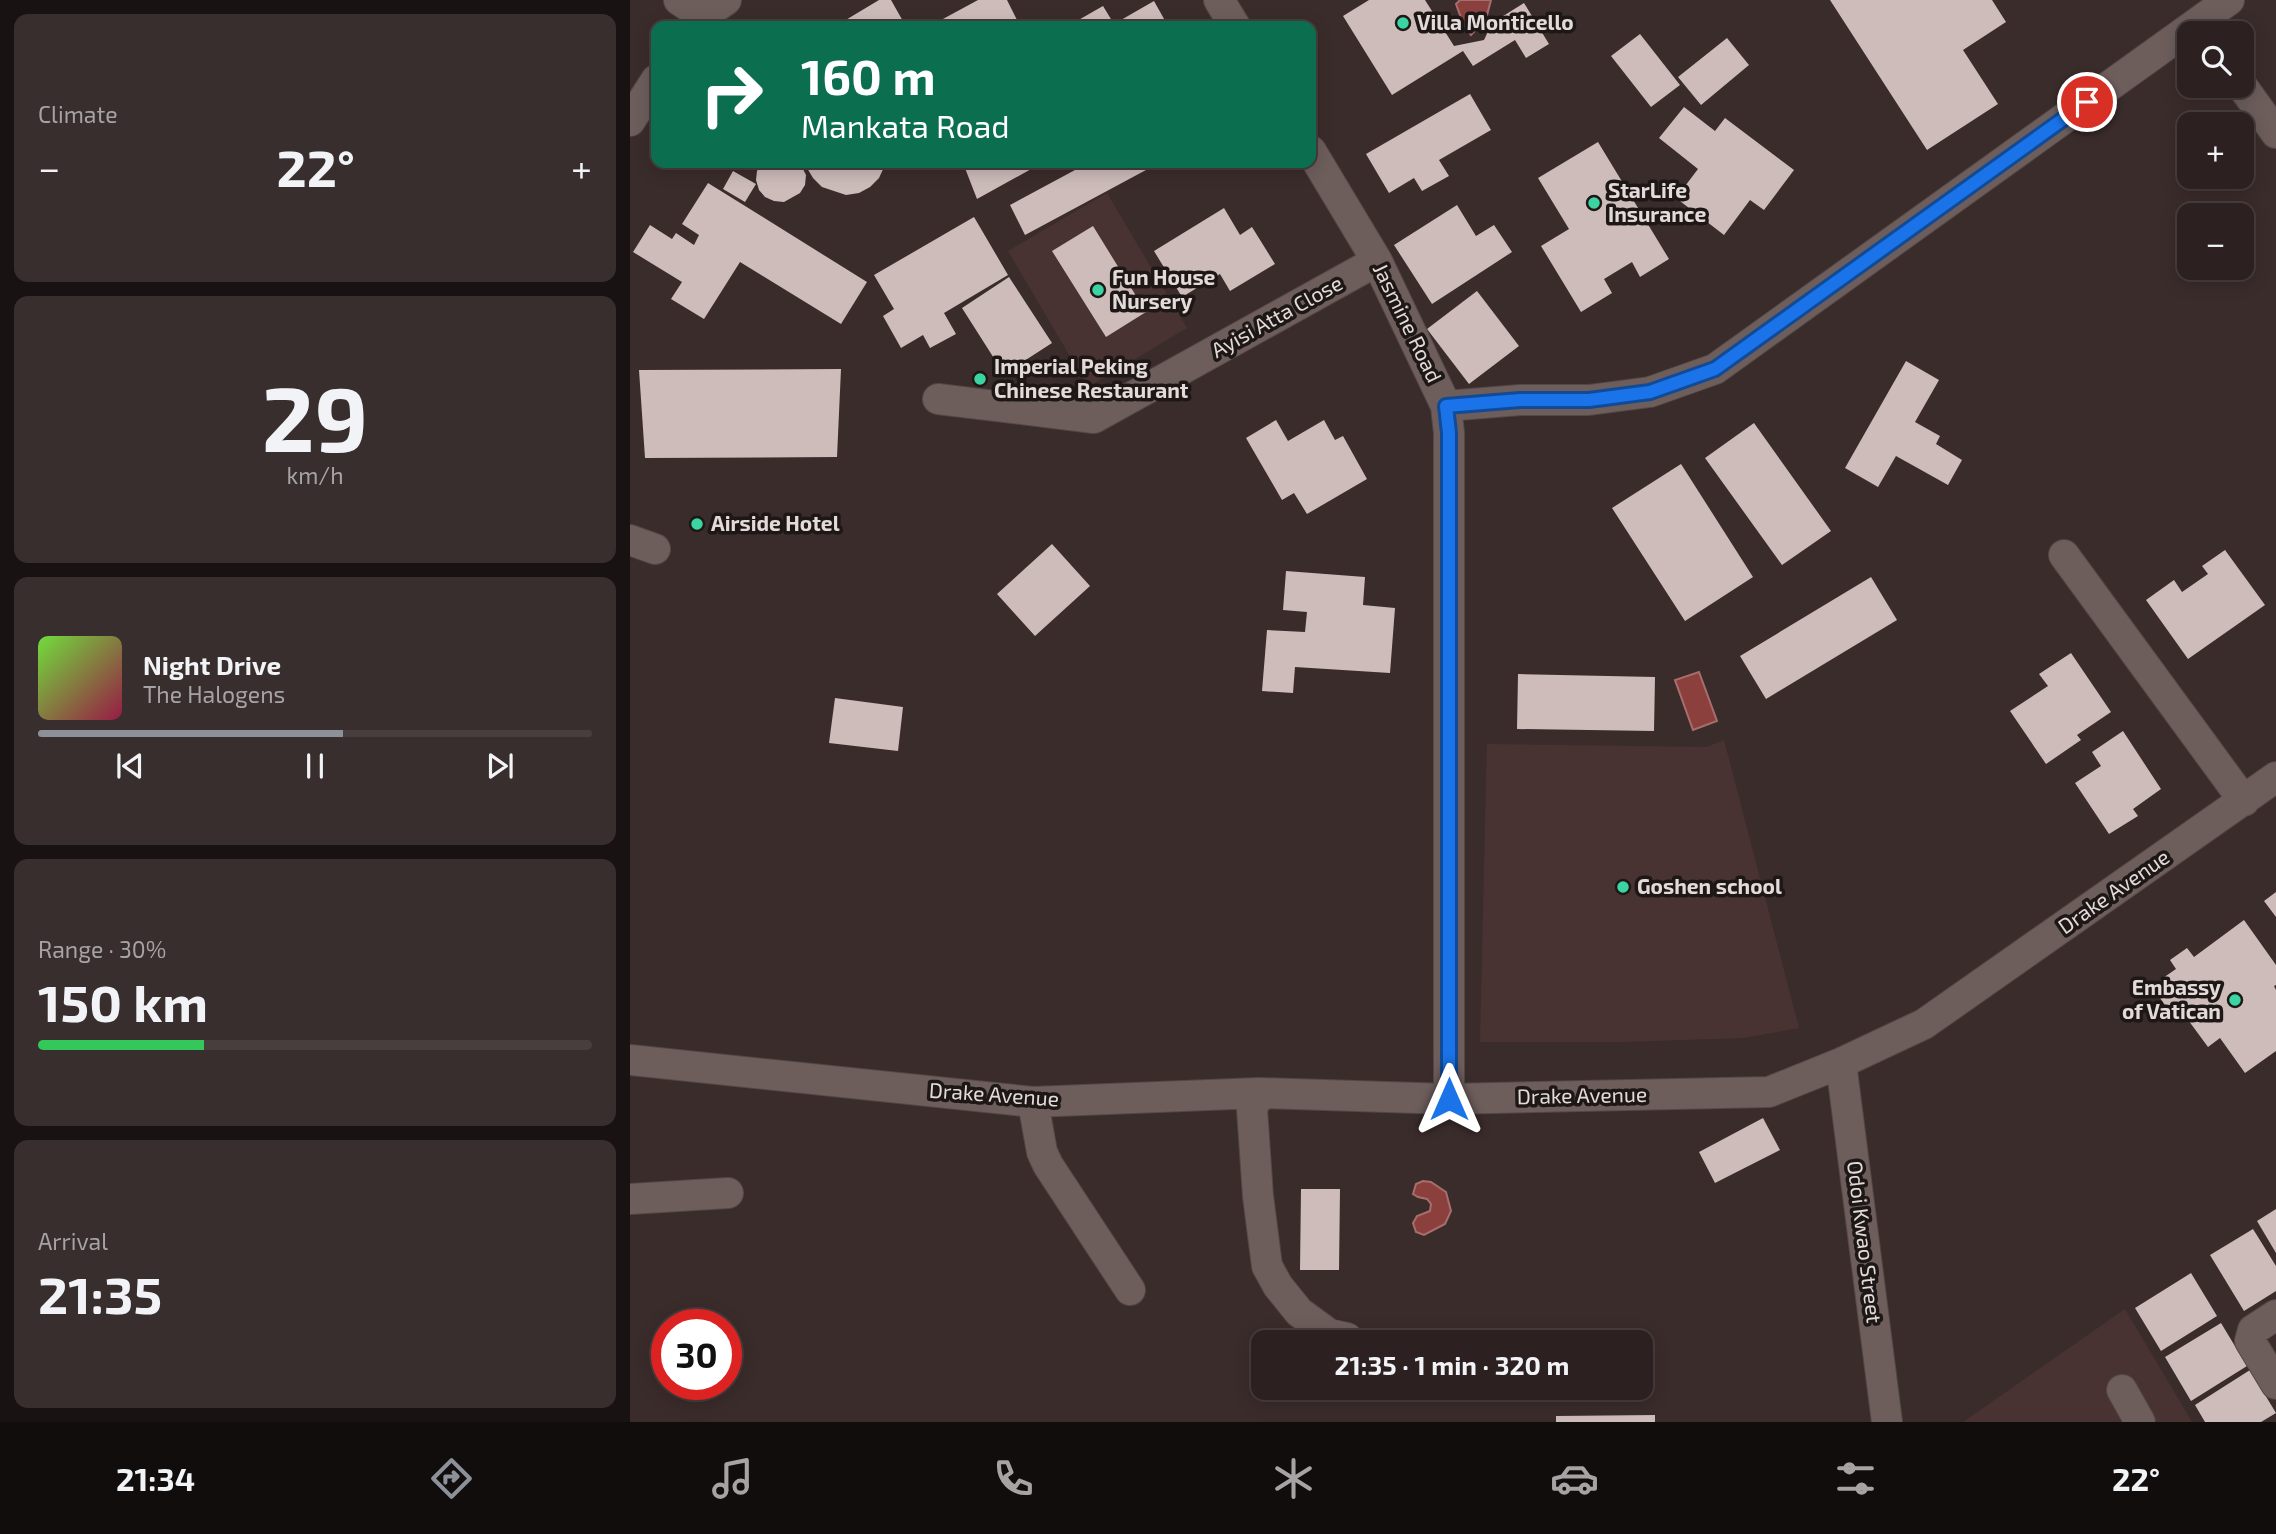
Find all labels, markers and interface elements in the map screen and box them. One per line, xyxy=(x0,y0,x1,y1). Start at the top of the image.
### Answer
place label: Villa Monticello xyxy=(1417,9,1574,34)
marker: Villa Monticello xyxy=(1395,15,1411,31)
map controls xyxy=(2177,21,2254,280)
button: search xyxy=(2177,21,2254,98)
text: 160 m xyxy=(801,46,936,105)
icon: right xyxy=(686,49,777,140)
pin xyxy=(2057,72,2117,132)
icon: arrive xyxy=(2068,83,2106,121)
text: Climate xyxy=(38,100,118,128)
text: Mankata Road xyxy=(801,106,1010,144)
button: + xyxy=(2177,112,2254,189)
text: 22° xyxy=(276,135,355,197)
text: − xyxy=(38,144,60,190)
text: + xyxy=(571,144,592,190)
place label: StarLife Insurance xyxy=(1608,177,1706,226)
marker: StarLife Insurance xyxy=(1586,195,1602,211)
button: − xyxy=(2177,203,2254,280)
street label: Jasmine Road xyxy=(1369,259,1448,386)
place label: Fun House Nursery xyxy=(1112,264,1216,314)
street label: Ayisi Atta Close xyxy=(1206,269,1346,362)
marker: Fun House Nursery xyxy=(1090,282,1106,298)
place label: Imperial Peking Chinese Restaurant xyxy=(994,353,1189,402)
text: 29 xyxy=(262,361,368,470)
marker: Imperial Peking Chinese Restaurant xyxy=(972,371,988,387)
text: km/h xyxy=(286,461,344,489)
place label: Airside Hotel xyxy=(711,510,840,535)
marker: Airside Hotel xyxy=(689,516,705,532)
text: Night Drive xyxy=(143,649,281,680)
text: The Halogens xyxy=(143,680,285,708)
icon: previous xyxy=(111,747,149,785)
icon: pause xyxy=(296,747,334,785)
icon: next xyxy=(481,747,519,785)
street label: Drake Avenue xyxy=(2053,843,2174,938)
place label: Goshen school xyxy=(1637,873,1782,898)
marker: Goshen school xyxy=(1615,879,1631,895)
text: Range · 30% xyxy=(38,935,166,963)
text: 150 km xyxy=(38,970,208,1032)
place label: Embassy of Vatican xyxy=(2122,974,2221,1023)
marker: Embassy of Vatican xyxy=(2227,992,2243,1008)
position arrow xyxy=(1412,1062,1486,1136)
street label: Drake Avenue xyxy=(928,1076,1060,1111)
street label: Drake Avenue xyxy=(1517,1081,1647,1108)
street label: Odoi Kwao Street xyxy=(1843,1159,1888,1325)
text: Arrival xyxy=(38,1227,108,1255)
text: 21:35 xyxy=(38,1262,162,1324)
speed limit sign: 30 xyxy=(651,1309,742,1400)
text: 21:35 · 1 min · 320 m xyxy=(1335,1349,1569,1380)
icon: directions xyxy=(427,1454,476,1503)
icon: music xyxy=(708,1454,757,1503)
icon: phone xyxy=(989,1454,1038,1503)
icon: climate xyxy=(1269,1454,1318,1503)
icon: car xyxy=(1550,1454,1599,1503)
icon: filters xyxy=(1831,1454,1880,1503)
text: 21:34 xyxy=(116,1459,195,1497)
text: 22° xyxy=(2112,1459,2160,1497)

